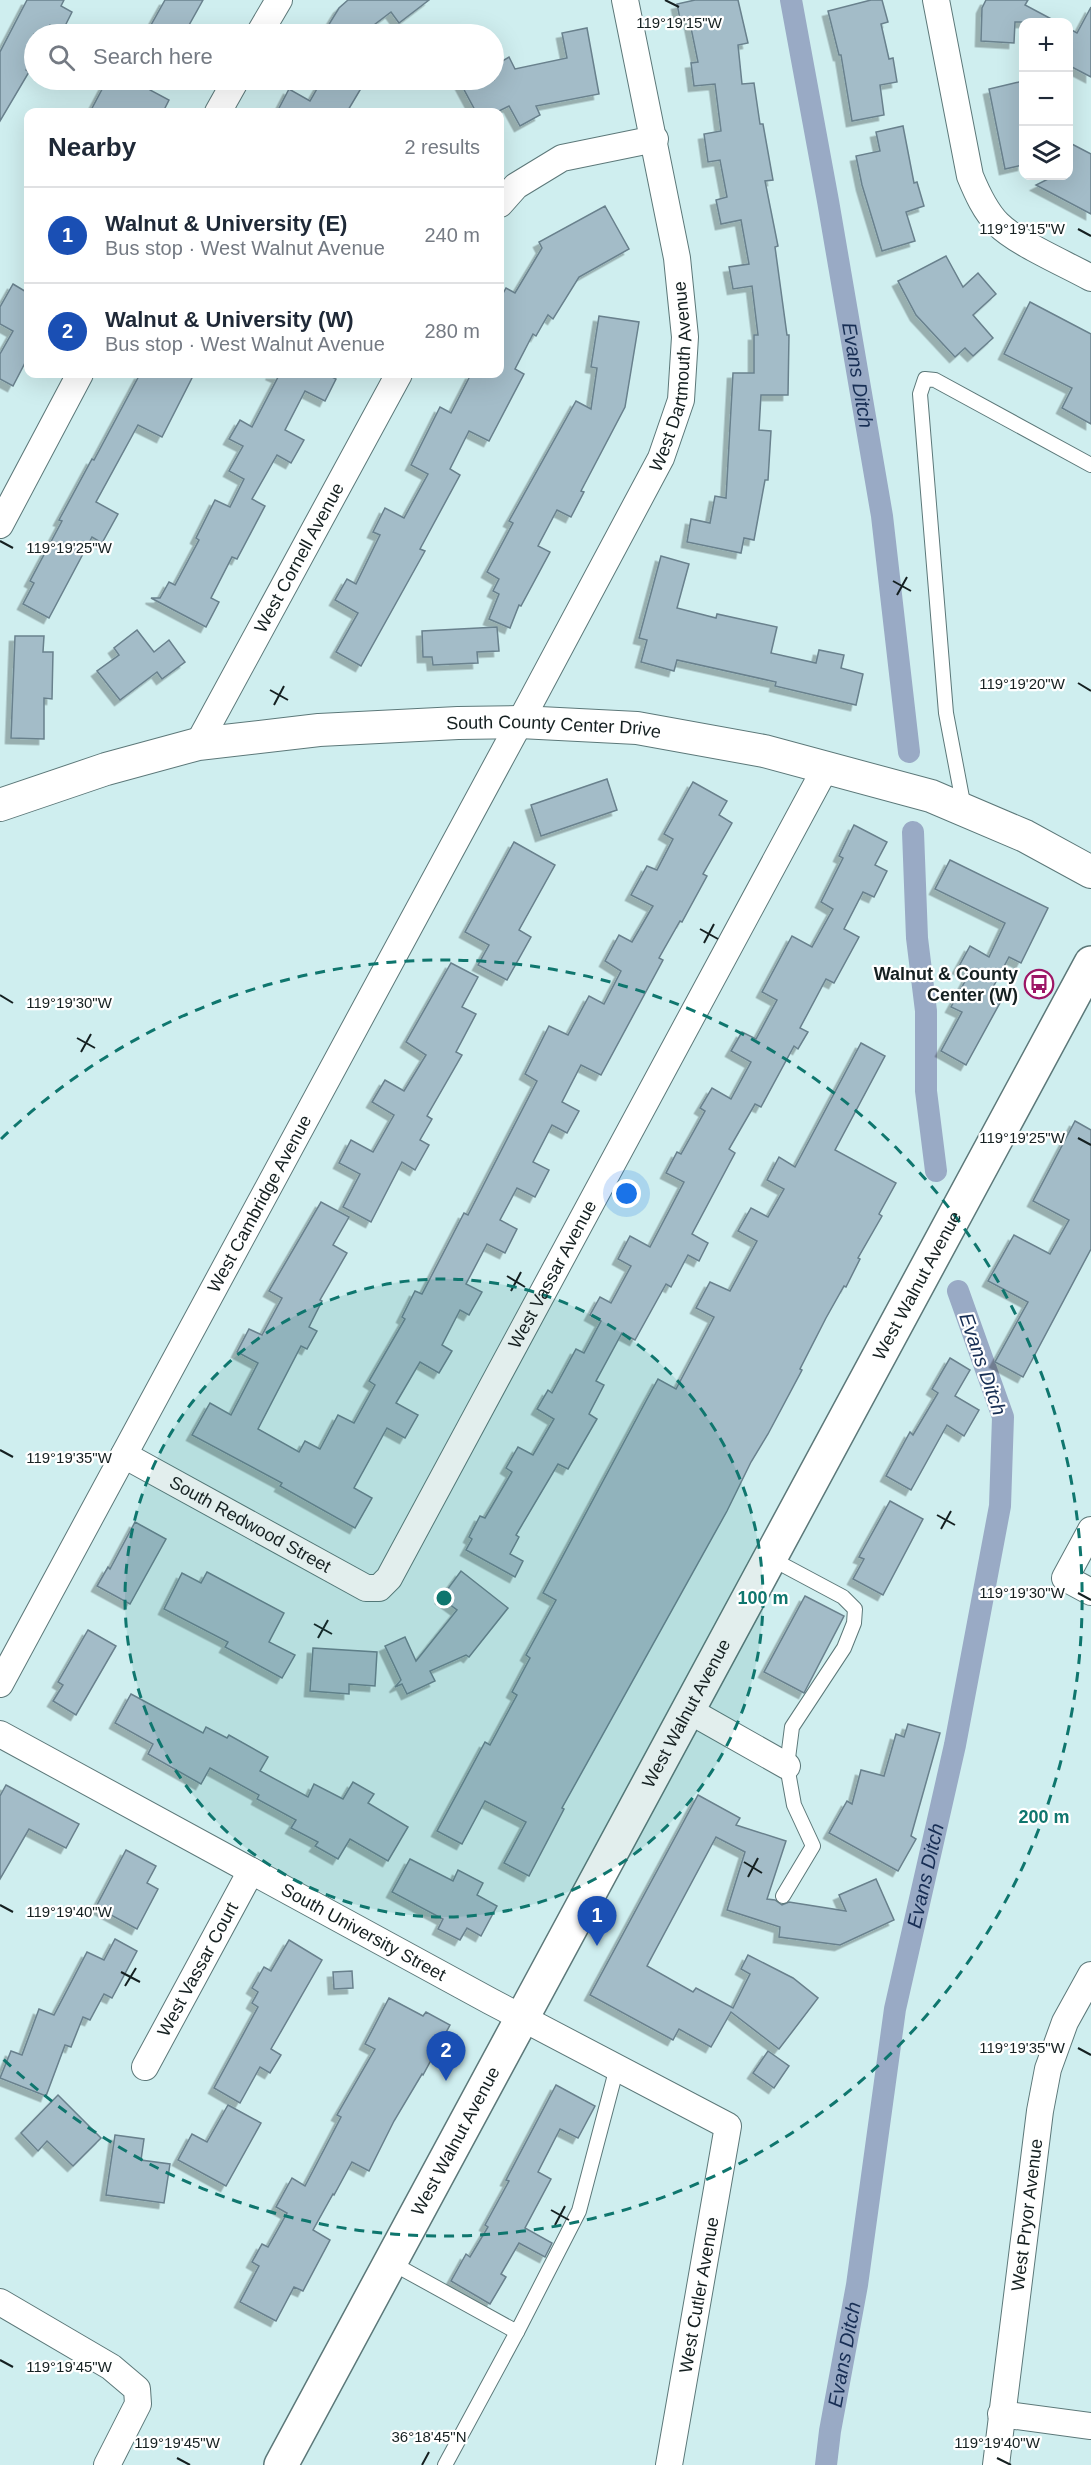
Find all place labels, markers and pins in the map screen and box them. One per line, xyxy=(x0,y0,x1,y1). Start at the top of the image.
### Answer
place label: Walnut & County Center (W) xyxy=(874,964,1018,1005)
bus stop icon: Walnut & County Center (W) xyxy=(1023,968,1055,1000)
centre of rings xyxy=(434,1588,454,1608)
pin: 1 xyxy=(578,1896,616,1946)
pin: 2 xyxy=(426,2032,466,2081)

